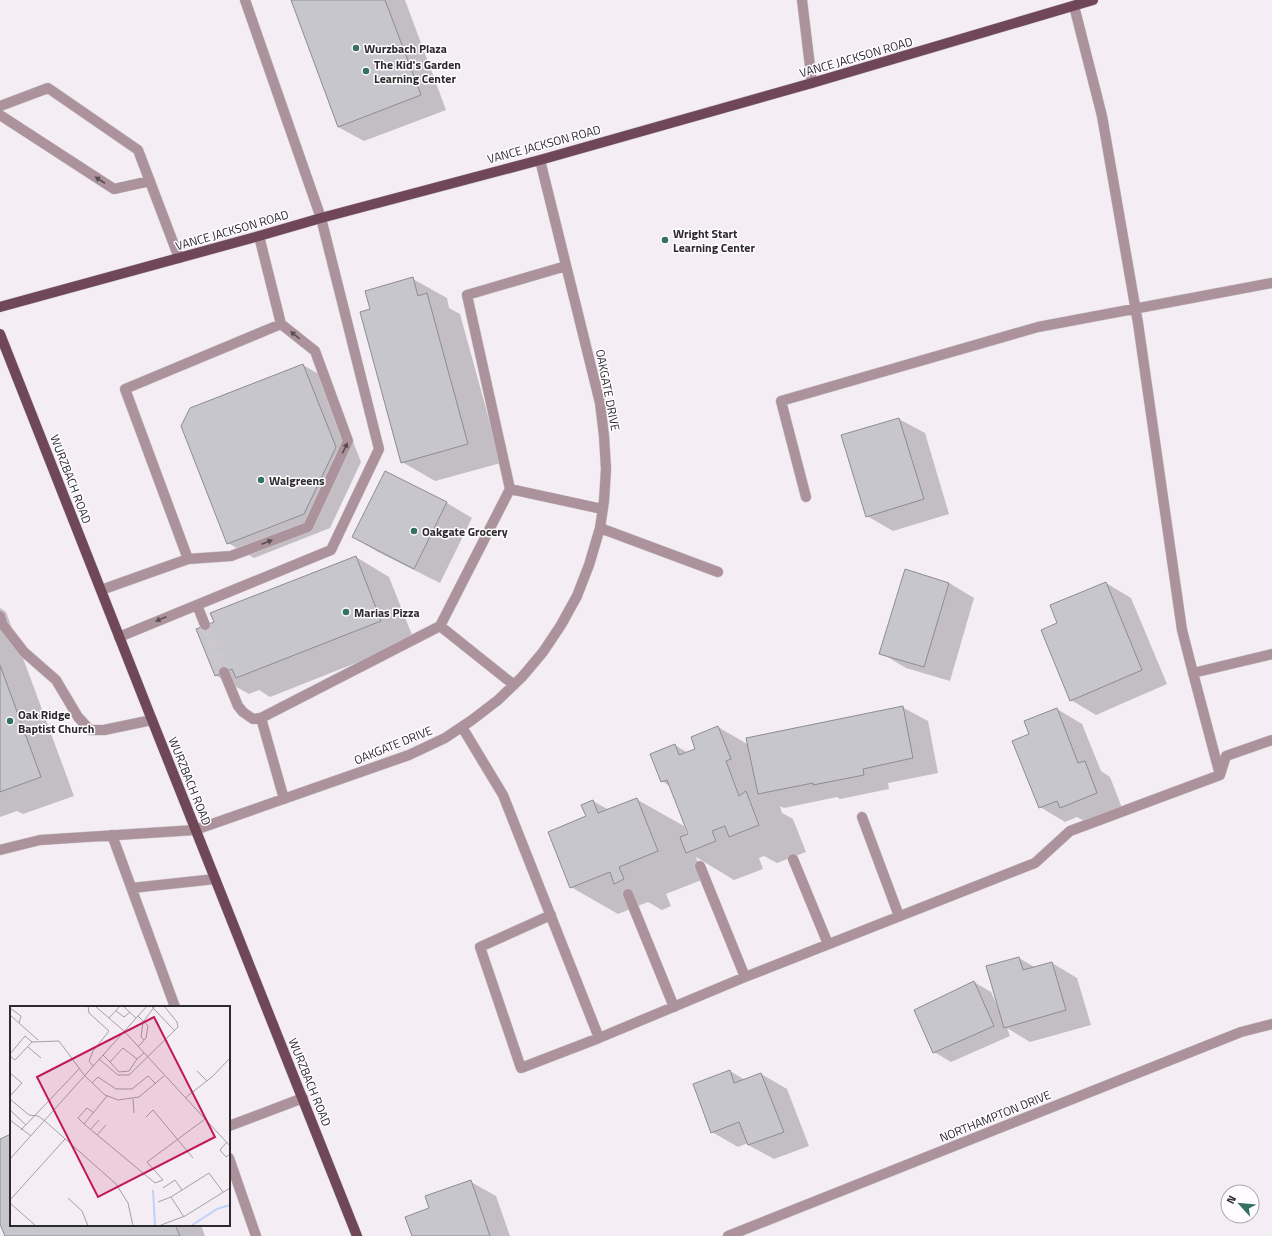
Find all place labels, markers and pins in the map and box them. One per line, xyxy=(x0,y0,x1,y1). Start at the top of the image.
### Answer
place label: Wurzbach Plaza xyxy=(364,39,447,58)
marker: Wurzbach Plaza xyxy=(351,43,361,53)
place label: The Kid's Garden Learning Center xyxy=(374,55,461,88)
marker: The Kid's Garden Learning Center xyxy=(361,66,371,76)
place label: Wright Start Learning Center xyxy=(673,224,755,257)
marker: Wright Start Learning Center xyxy=(660,235,670,245)
place label: Walgreens xyxy=(269,471,325,490)
marker: Walgreens xyxy=(256,475,266,485)
place label: Oakgate Grocery xyxy=(422,522,508,541)
marker: Oakgate Grocery xyxy=(409,526,419,536)
place label: Marias Pizza xyxy=(354,603,420,622)
marker: Marias Pizza xyxy=(341,607,351,617)
place label: Oak Ridge Baptist Church xyxy=(18,705,94,738)
marker: Oak Ridge Baptist Church xyxy=(5,716,15,726)

